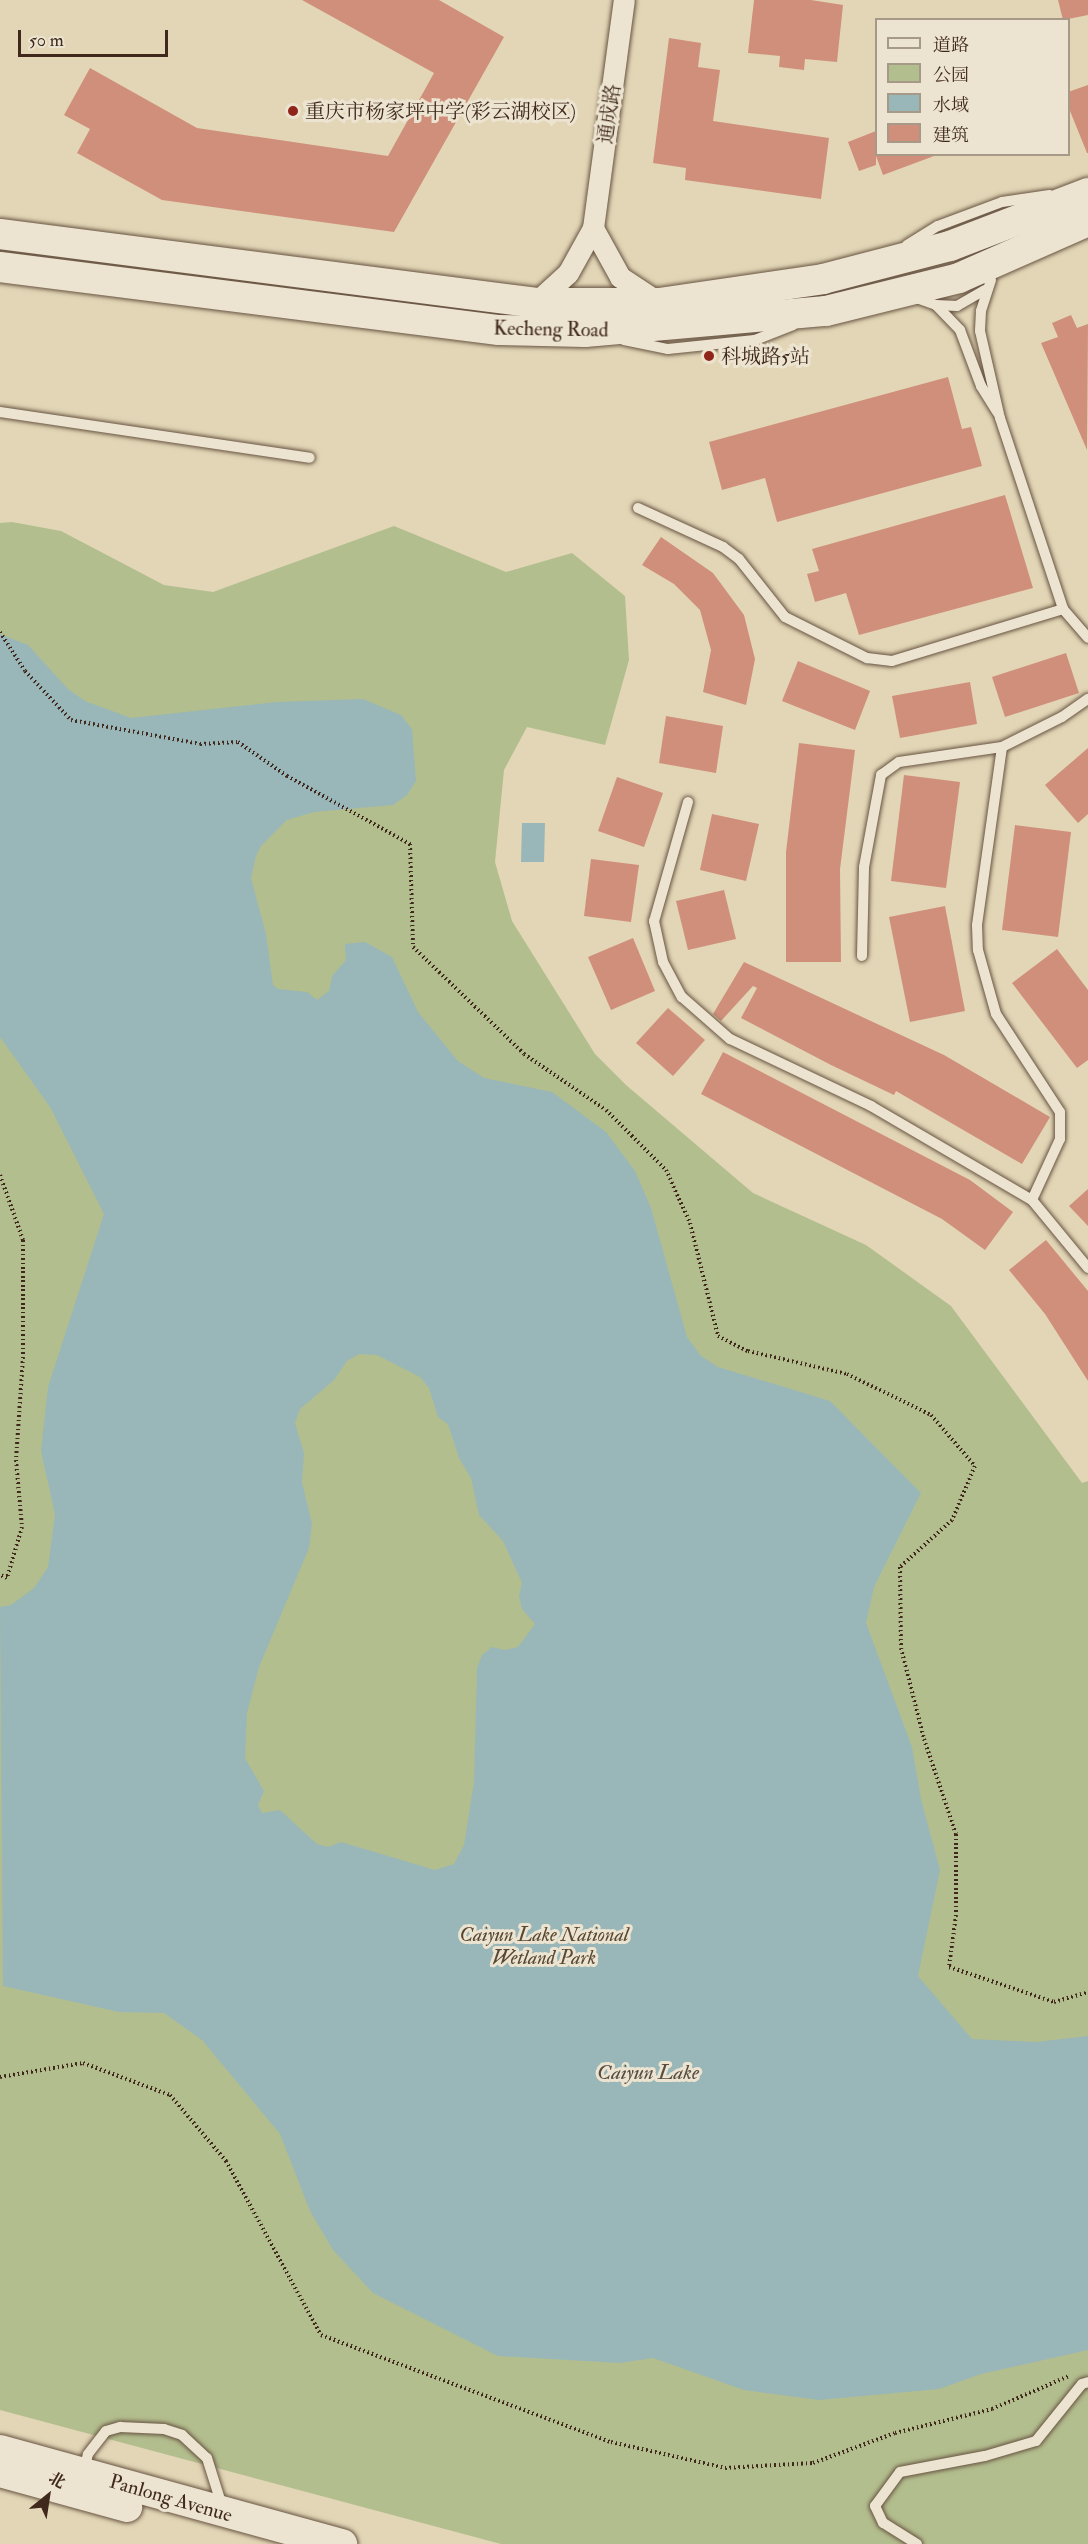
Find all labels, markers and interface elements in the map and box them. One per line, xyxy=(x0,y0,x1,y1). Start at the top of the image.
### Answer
scale bar xyxy=(21,18,171,56)
legend xyxy=(875,18,1070,156)
text: 50 m xyxy=(29,29,64,52)
text: 道路 xyxy=(933,34,969,57)
text: 公园 xyxy=(933,64,969,87)
street label: 通成路 xyxy=(593,83,625,145)
text: 水域 xyxy=(933,94,969,117)
place label: 重庆市杨家坪中学(彩云湖校区) xyxy=(305,99,576,123)
marker: 重庆市杨家坪中学(彩云湖校区) xyxy=(286,104,300,118)
text: 建筑 xyxy=(933,124,969,147)
street label: Kecheng Road xyxy=(493,316,609,342)
place label: 科城路5站 xyxy=(721,344,810,368)
marker: 科城路5站 xyxy=(702,349,716,363)
park label: Caiyun Lake National Wetland Park xyxy=(460,1923,628,1970)
water label: Caiyun Lake xyxy=(597,2060,699,2086)
north arrow xyxy=(18,2466,78,2526)
text: 北 xyxy=(45,2468,69,2493)
street label: Panlong Avenue xyxy=(107,2469,235,2527)

